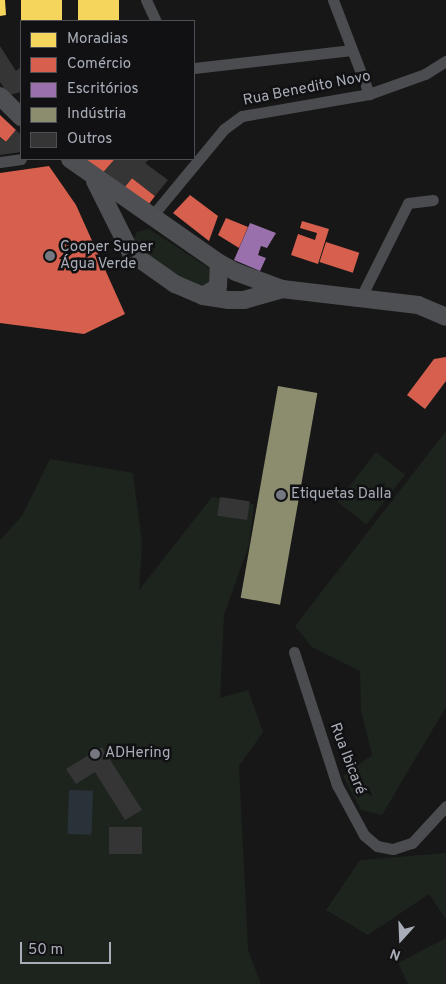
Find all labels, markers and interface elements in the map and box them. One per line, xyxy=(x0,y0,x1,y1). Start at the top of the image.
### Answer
legend xyxy=(20,20,195,160)
text: Moradias xyxy=(67,30,128,49)
text: Comércio xyxy=(67,55,131,74)
street label: Rua Benedito Novo xyxy=(242,68,372,110)
text: Escritórios xyxy=(67,80,138,99)
text: Indústria xyxy=(67,105,126,124)
text: Outros xyxy=(67,130,112,149)
place label: Cooper Super Água Verde xyxy=(60,238,153,273)
marker: Cooper Super Água Verde xyxy=(44,250,56,262)
place label: Etiquetas Dalla xyxy=(291,486,391,504)
marker: Etiquetas Dalla xyxy=(275,489,287,501)
street label: Rua Ibicaré xyxy=(325,721,369,797)
place label: ADHering xyxy=(105,745,170,763)
marker: ADHering xyxy=(89,748,101,760)
north arrow xyxy=(376,914,426,964)
scale bar xyxy=(22,932,114,964)
text: 50 m xyxy=(28,941,63,960)
text: N xyxy=(388,944,403,963)

